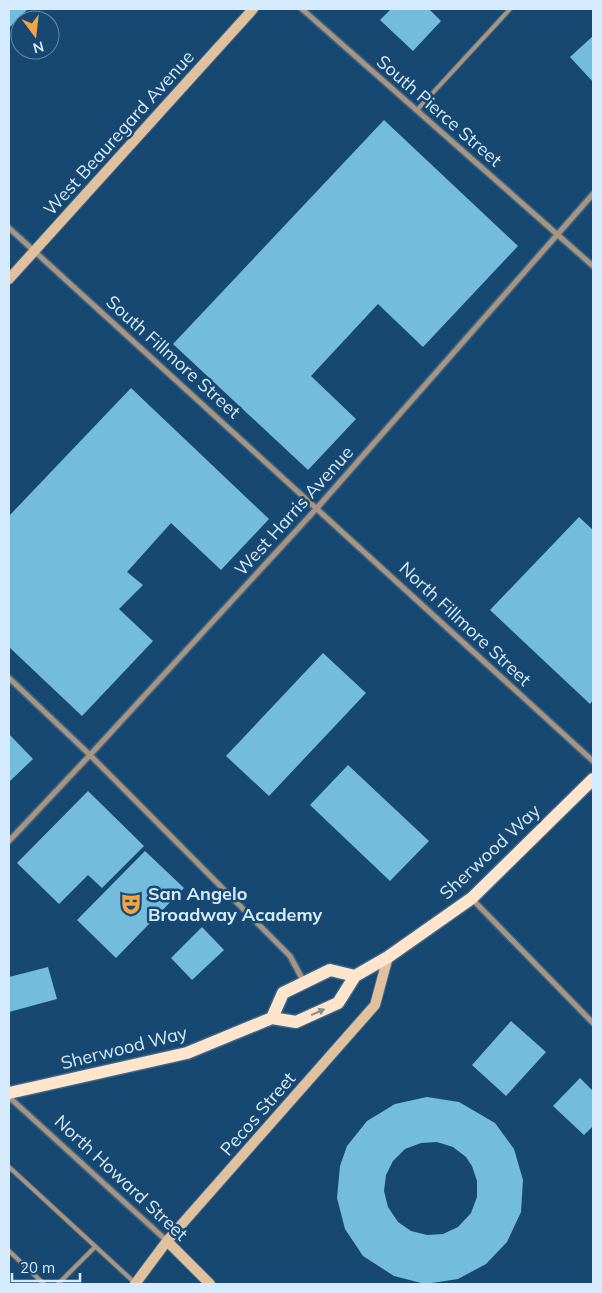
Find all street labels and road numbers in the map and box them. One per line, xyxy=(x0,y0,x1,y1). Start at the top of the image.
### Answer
street label: West Beauregard Avenue xyxy=(38,45,199,220)
street label: South Pierce Street xyxy=(372,50,507,171)
street label: South Fillmore Street xyxy=(101,290,245,423)
street label: West Harris Avenue xyxy=(229,441,358,580)
street label: North Fillmore Street xyxy=(395,557,536,691)
street label: Sherwood Way xyxy=(434,799,545,904)
street label: Sherwood Way xyxy=(58,1021,190,1074)
street label: Pecos Street xyxy=(215,1067,300,1160)
street label: North Howard Street xyxy=(50,1110,193,1245)

